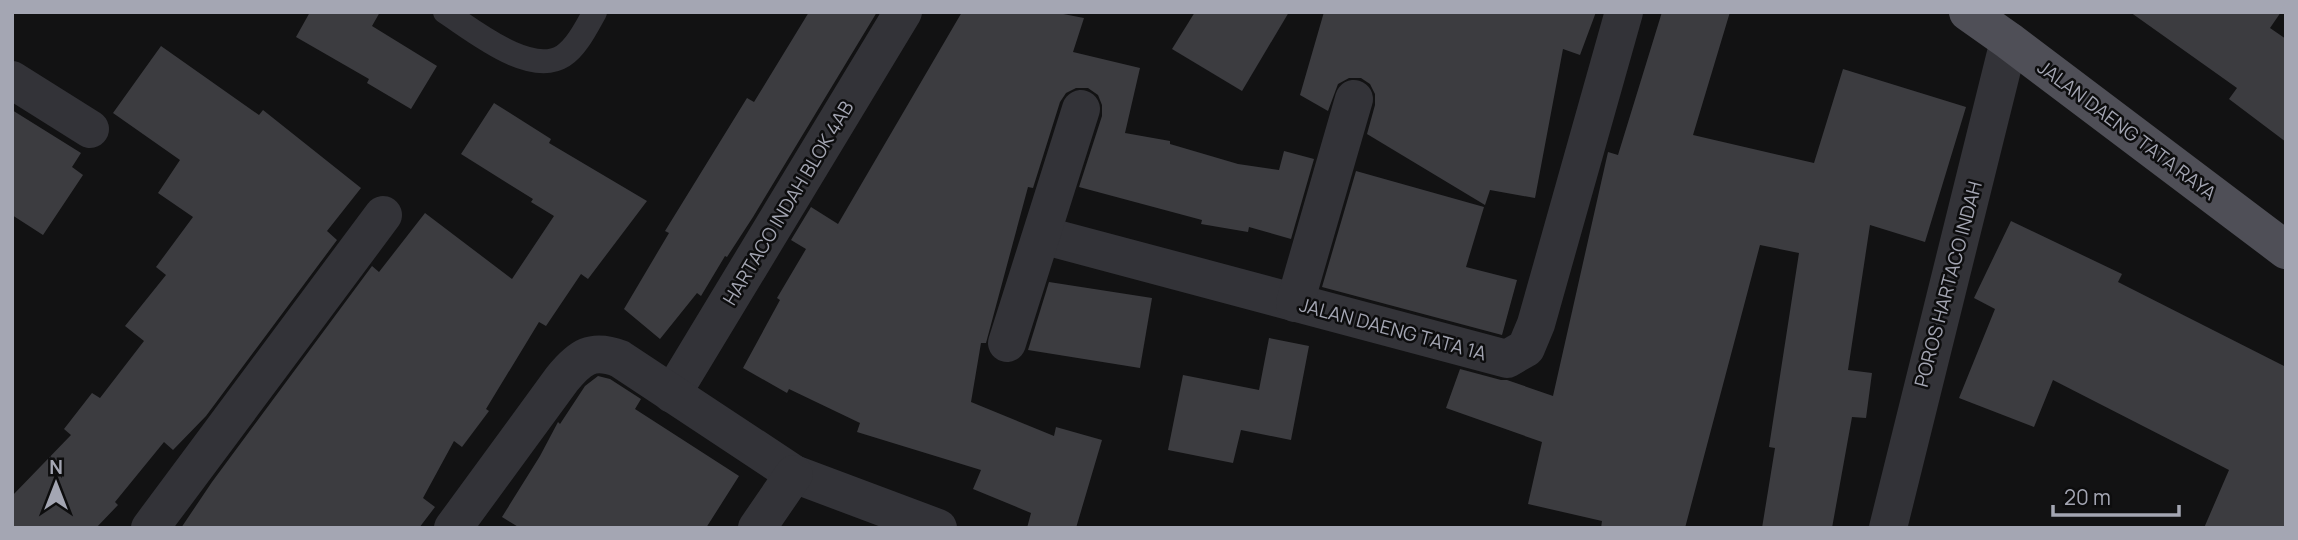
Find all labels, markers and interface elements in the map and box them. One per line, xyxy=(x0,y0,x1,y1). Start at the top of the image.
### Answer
street label: JALAN DAENG TATA RAYA xyxy=(2032,54,2222,206)
street label: HARTACO INDAH BLOK 4AB xyxy=(717,96,860,310)
street label: POROS HARTACO INDAH xyxy=(1908,178,1988,390)
street label: JALAN DAENG TATA 1A xyxy=(1297,292,1489,366)
north arrow xyxy=(21,449,91,519)
text: N xyxy=(49,454,63,480)
scale bar xyxy=(2053,474,2179,518)
text: 20 m xyxy=(2064,483,2111,511)

